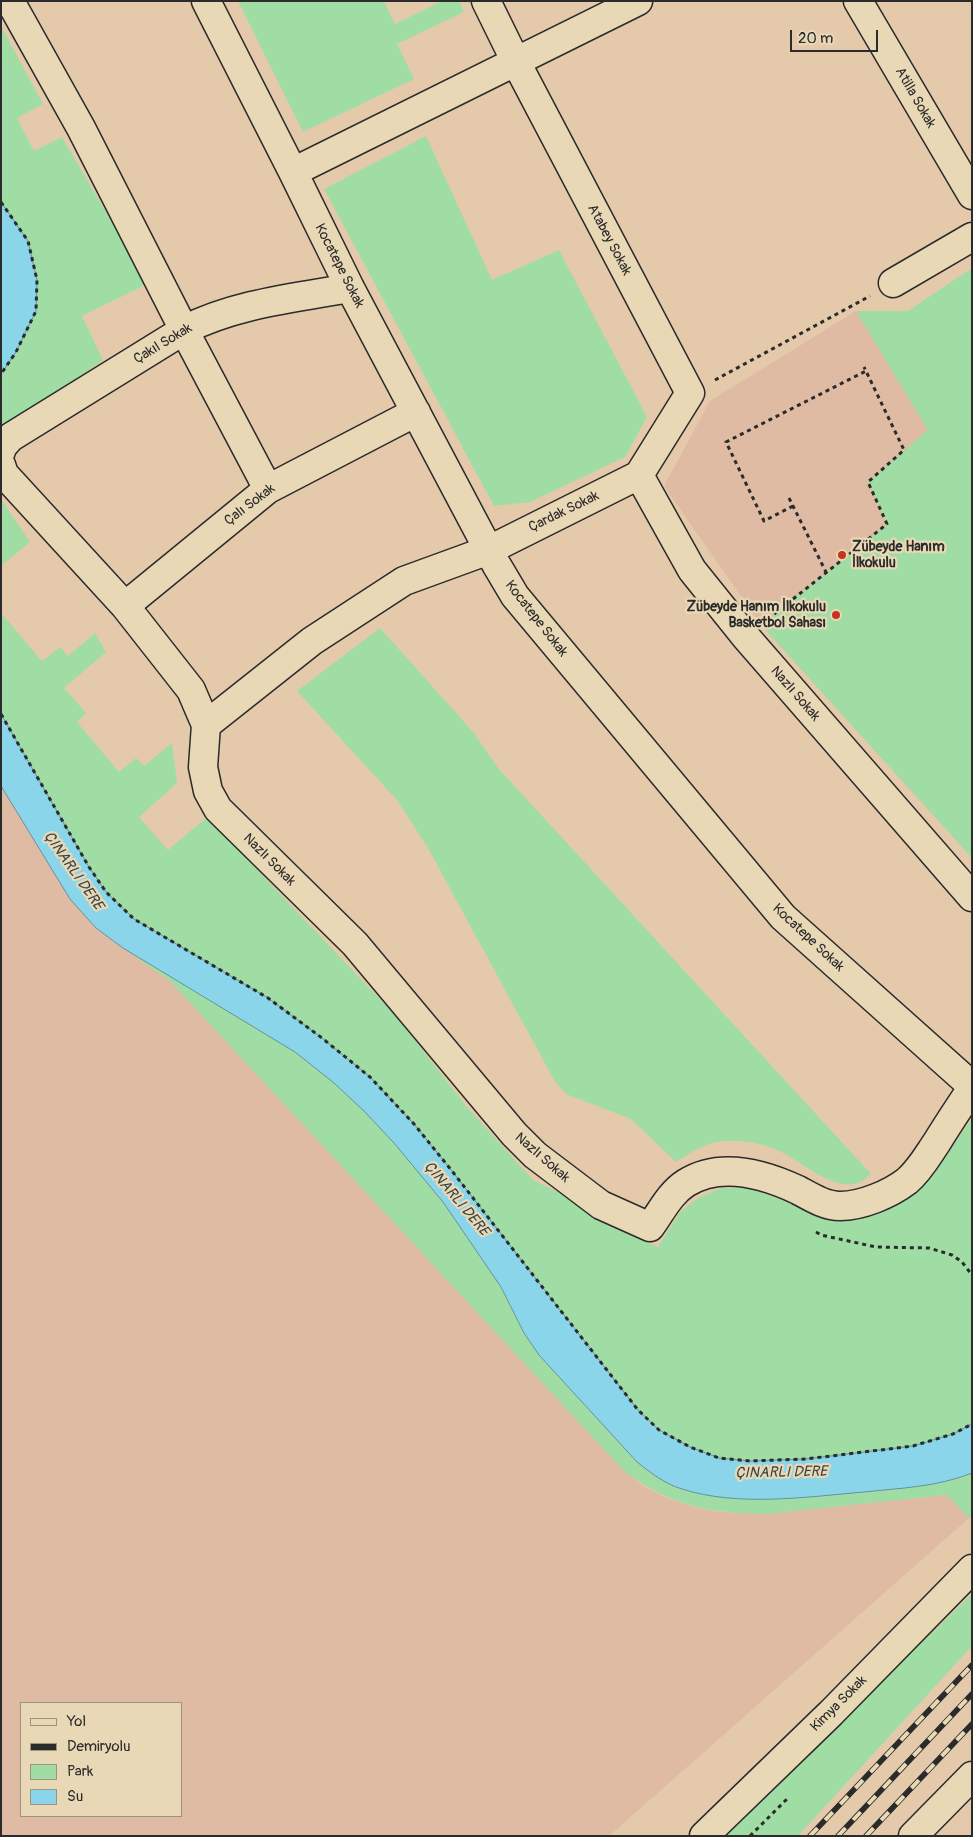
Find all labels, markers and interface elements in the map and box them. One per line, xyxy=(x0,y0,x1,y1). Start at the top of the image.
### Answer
scale bar xyxy=(793,20,880,52)
text: 20 m xyxy=(798,29,833,48)
street label: Atilla Sokak xyxy=(891,65,939,131)
street label: Atabey Sokak xyxy=(583,202,635,278)
street label: Kocatepe Sokak xyxy=(311,221,367,311)
street label: Çakıl Sokak xyxy=(131,320,195,368)
street label: Çalı Sokak xyxy=(221,480,279,530)
street label: Çardak Sokak xyxy=(526,488,602,536)
place label: Zübeyde Hanım İlkokulu xyxy=(852,539,945,572)
marker: Zübeyde Hanım İlkokulu xyxy=(836,549,848,561)
street label: Kocatepe Sokak xyxy=(501,578,571,660)
place label: Zübeyde Hanım İlkokulu Basketbol Sahası xyxy=(687,599,826,632)
marker: Zübeyde Hanım İlkokulu Basketbol Sahası xyxy=(830,609,842,621)
street label: Nazlı Sokak xyxy=(767,663,823,725)
water label: ÇINARLI DERE xyxy=(39,828,107,914)
street label: Nazlı Sokak xyxy=(239,830,299,890)
street label: Kocatepe Sokak xyxy=(769,900,847,976)
street label: Nazlı Sokak xyxy=(511,1130,573,1186)
water label: ÇINARLI DERE xyxy=(420,1158,492,1240)
water label: ÇINARLI DERE xyxy=(735,1463,827,1483)
street label: Kimya Sokak xyxy=(807,1672,871,1736)
legend xyxy=(20,1702,182,1817)
text: Yol xyxy=(67,1712,86,1731)
text: Demiryolu xyxy=(67,1737,131,1756)
text: Park xyxy=(67,1762,93,1781)
text: Su xyxy=(67,1787,83,1806)

